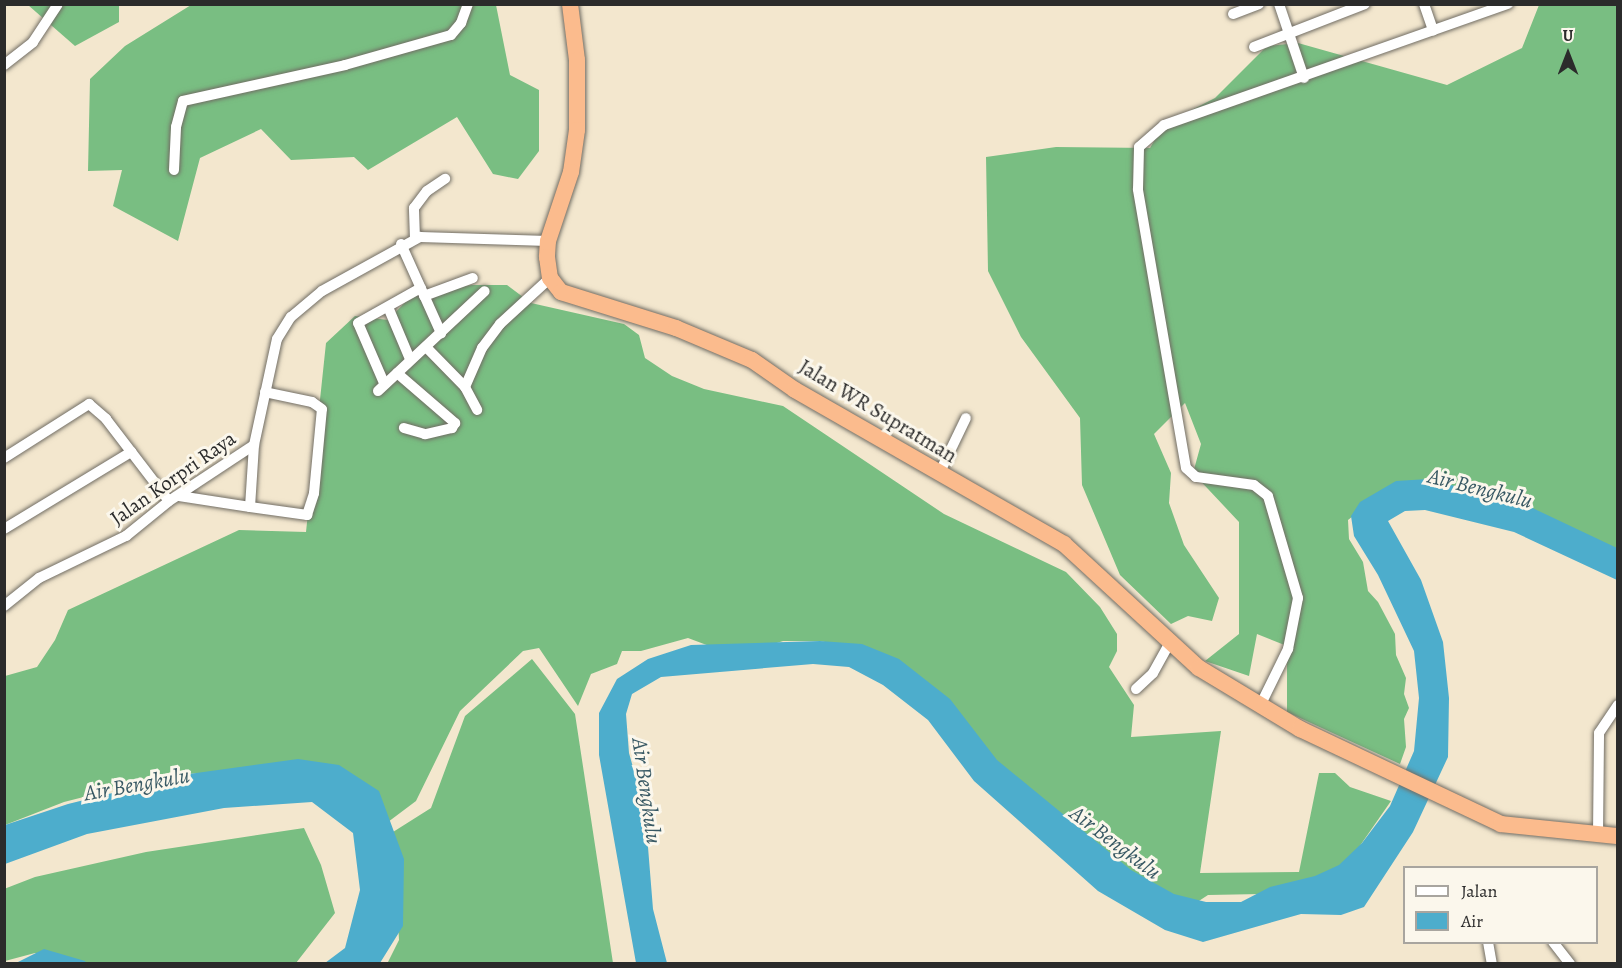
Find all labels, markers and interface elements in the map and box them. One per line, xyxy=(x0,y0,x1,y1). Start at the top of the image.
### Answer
north arrow xyxy=(1538,24,1598,84)
text: U xyxy=(1563,25,1573,47)
street label: Jalan WR Supratman xyxy=(794,354,962,468)
street label: Jalan Korpri Raya xyxy=(105,425,241,531)
water label: Air Bengkulu xyxy=(1425,463,1535,515)
water label: Air Bengkulu xyxy=(626,736,666,846)
water label: Air Bengkulu xyxy=(82,763,192,807)
water label: Air Bengkulu xyxy=(1064,800,1166,886)
legend xyxy=(1403,866,1598,944)
text: Jalan xyxy=(1461,879,1497,903)
text: Air xyxy=(1461,909,1483,933)

